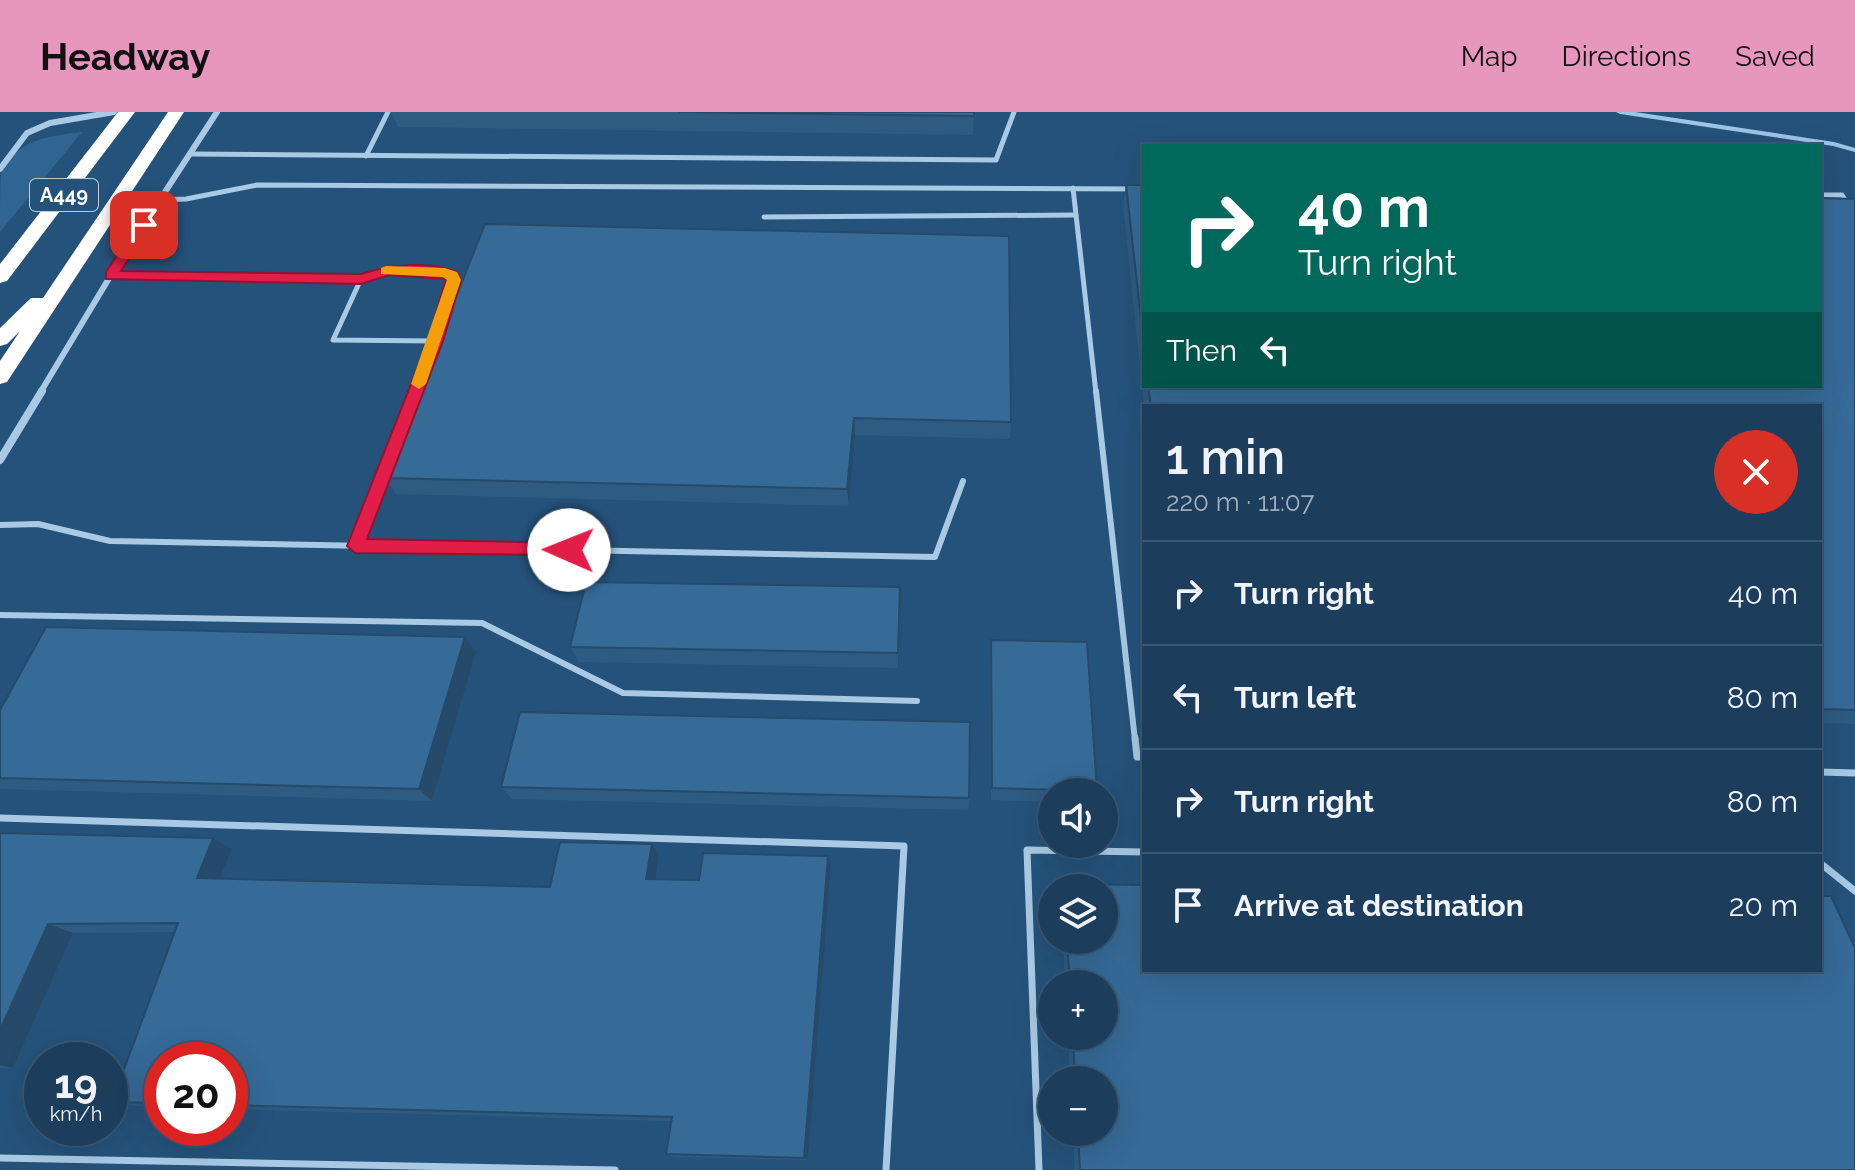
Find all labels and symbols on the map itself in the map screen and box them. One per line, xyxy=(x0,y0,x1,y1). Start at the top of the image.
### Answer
road number: A449 xyxy=(30,179,98,211)
pin xyxy=(110,191,178,259)
position arrow xyxy=(527,508,611,592)
speed limit sign: 20 xyxy=(144,1042,248,1146)

